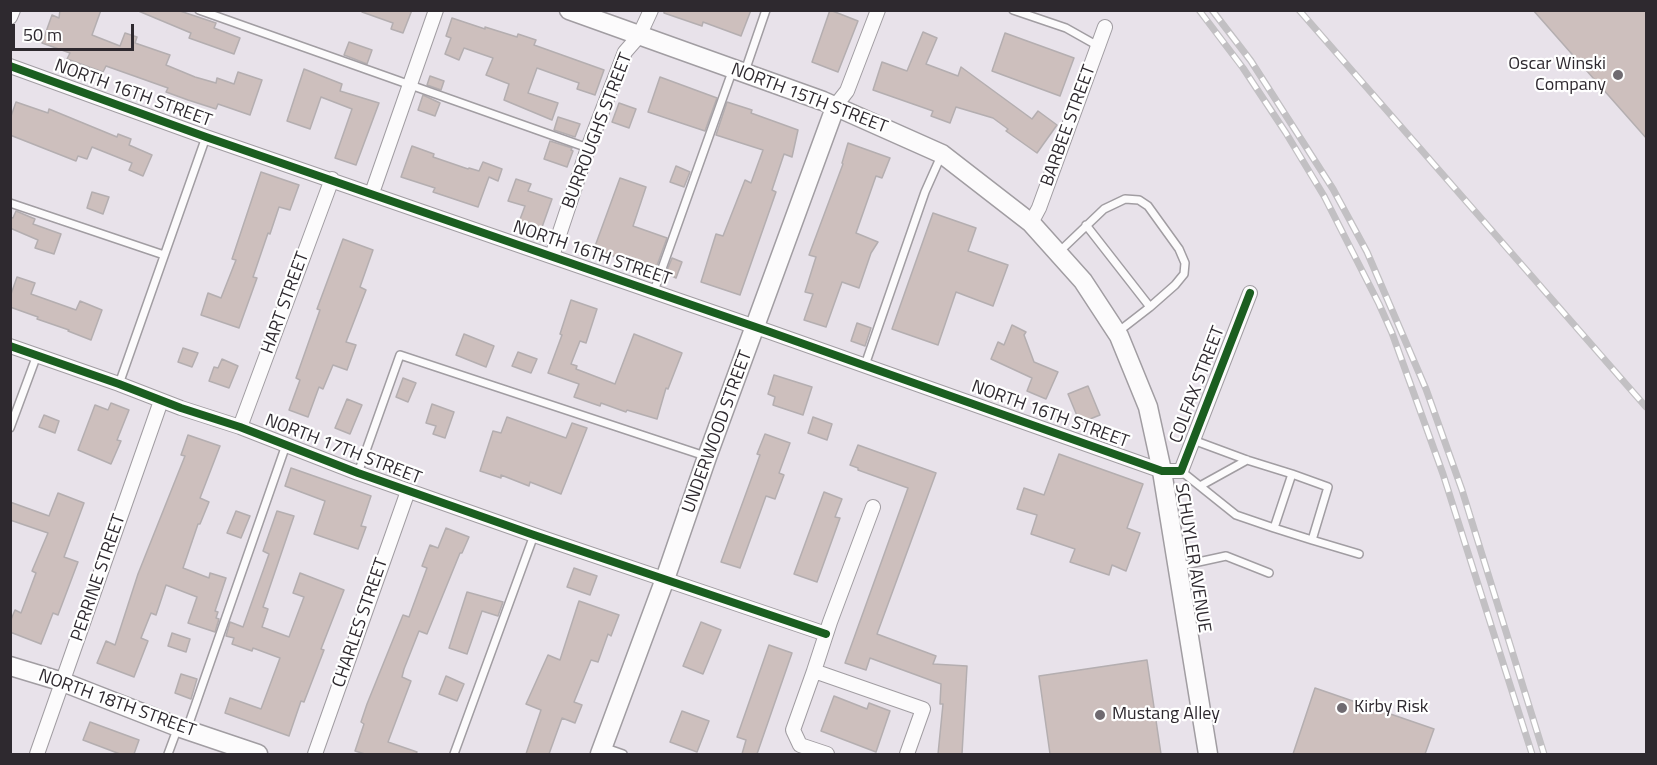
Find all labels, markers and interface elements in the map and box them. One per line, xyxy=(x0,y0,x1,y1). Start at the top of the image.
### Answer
scale bar xyxy=(15,12,136,50)
text: 50 m xyxy=(23,21,62,48)
street label: BURROUGHS STREET xyxy=(558,50,638,212)
place label: Oscar Winski Company xyxy=(1508,54,1606,97)
street label: NORTH 16TH STREET xyxy=(51,55,215,133)
street label: NORTH 15TH STREET xyxy=(728,59,890,139)
street label: BARBEE STREET xyxy=(1037,62,1101,190)
marker: Oscar Winski Company xyxy=(1611,68,1625,82)
street label: NORTH 16TH STREET xyxy=(510,217,674,291)
street label: HART STREET xyxy=(258,249,314,357)
street label: COLFAX STREET xyxy=(1166,324,1230,446)
street label: UNDERWOOD STREET xyxy=(679,348,757,516)
street label: NORTH 16TH STREET xyxy=(968,376,1132,454)
street label: NORTH 17TH STREET xyxy=(262,410,424,490)
street label: SCHUYLER AVENUE xyxy=(1170,482,1214,634)
street label: PERRINE STREET xyxy=(67,512,131,644)
street label: CHARLES STREET xyxy=(329,555,393,691)
street label: NORTH 18TH STREET xyxy=(35,665,199,743)
place label: Kirby Risk xyxy=(1354,697,1428,719)
marker: Kirby Risk xyxy=(1335,701,1349,715)
place label: Mustang Alley xyxy=(1112,704,1220,726)
marker: Mustang Alley xyxy=(1093,708,1107,722)

